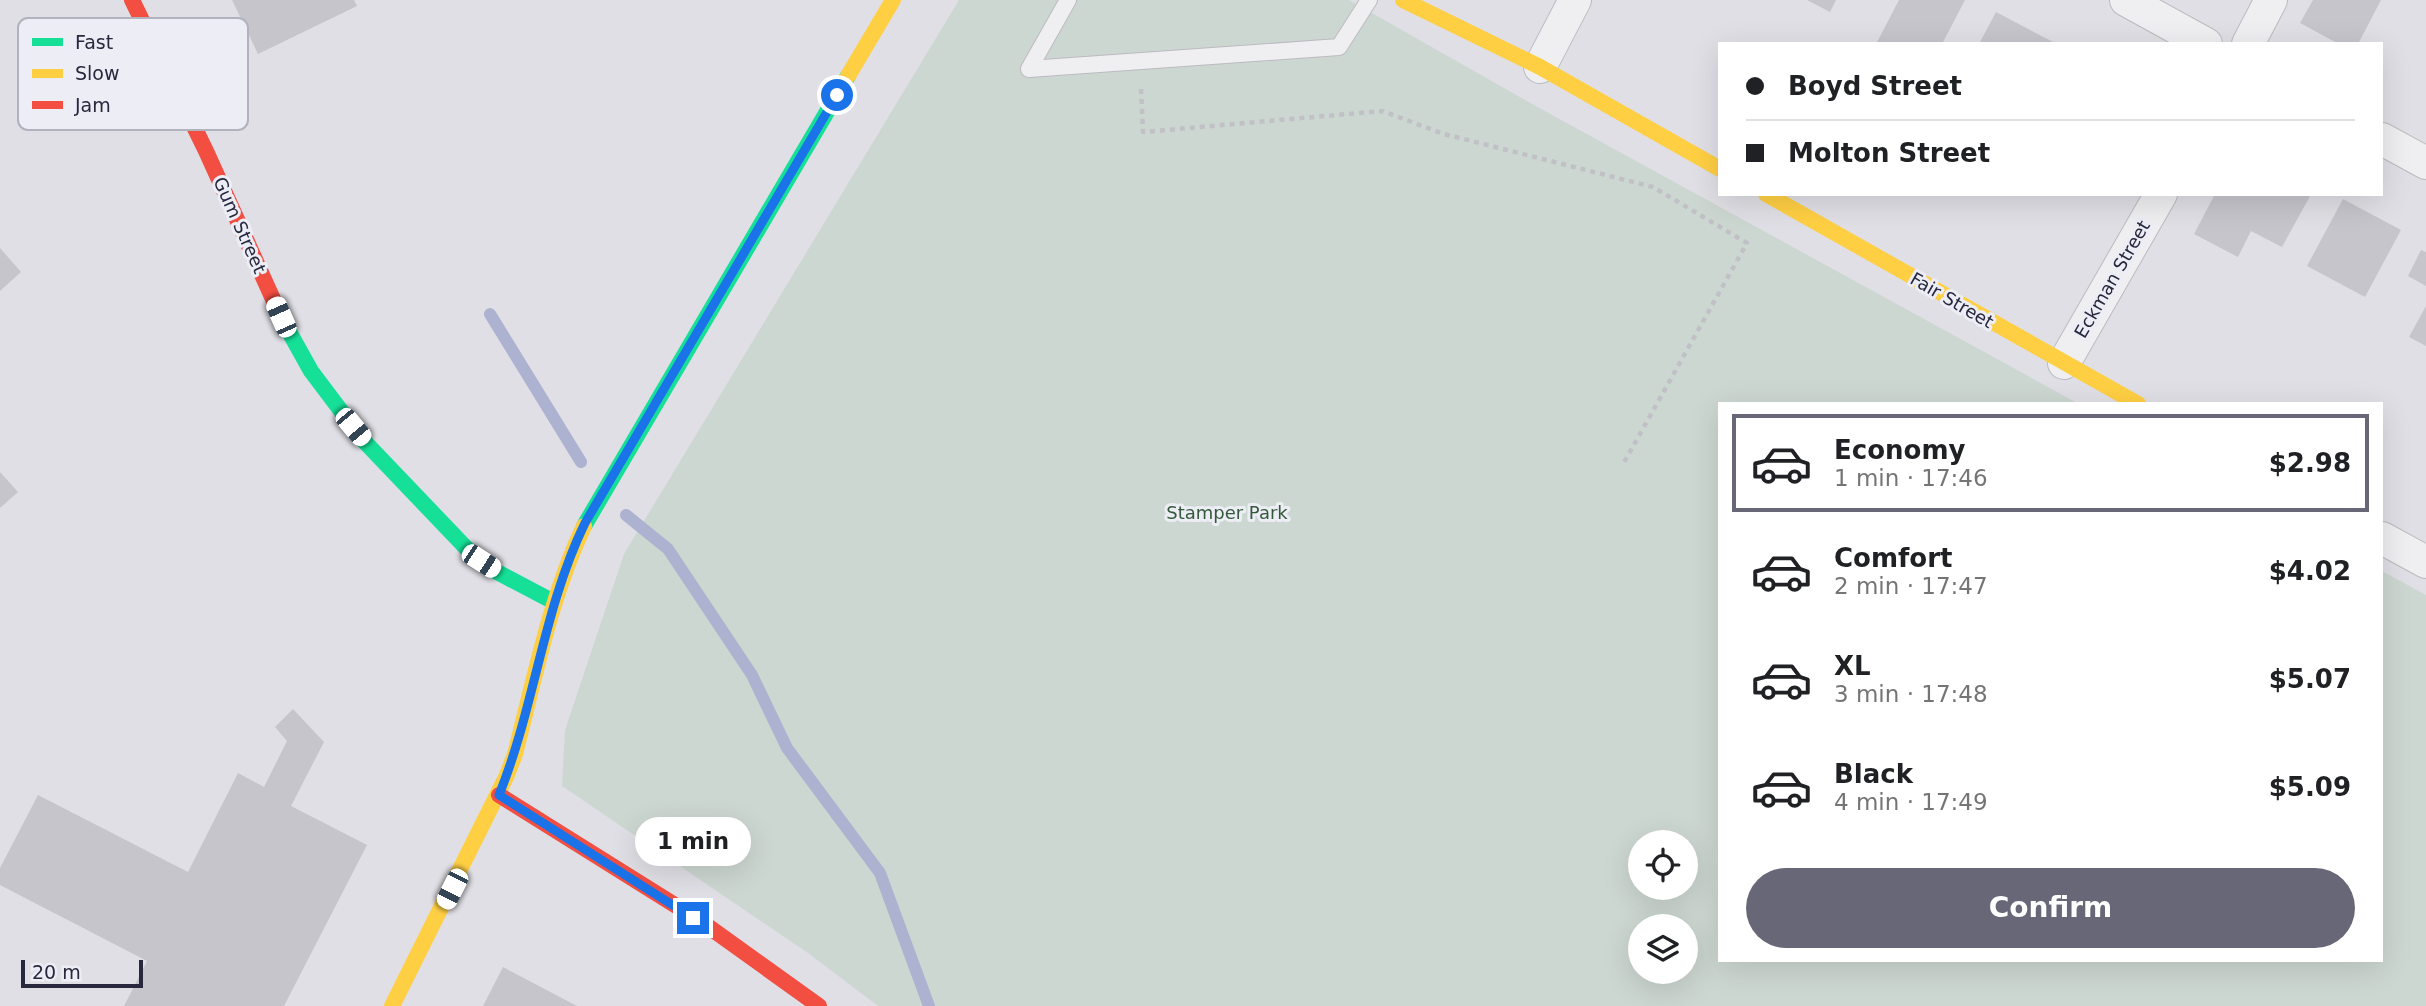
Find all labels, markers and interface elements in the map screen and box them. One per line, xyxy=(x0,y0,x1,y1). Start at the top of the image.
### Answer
legend xyxy=(18,18,248,130)
text: Fast xyxy=(75,31,113,53)
text: Slow xyxy=(75,62,120,84)
text: Boyd Street xyxy=(1788,71,1962,101)
route start xyxy=(821,79,853,111)
text: Jam xyxy=(74,94,111,116)
text: Molton Street xyxy=(1788,138,1990,168)
street label: Gum Street xyxy=(209,174,271,276)
street label: Eckman Street xyxy=(2070,217,2154,341)
street label: Fair Street xyxy=(1907,268,1997,332)
car xyxy=(263,294,300,340)
car xyxy=(332,404,375,450)
icon: car xyxy=(1750,432,1813,495)
text: Economy xyxy=(1834,435,1965,465)
text: $2.98 xyxy=(2269,448,2351,478)
text: 1 min · 17:46 xyxy=(1834,465,1988,491)
park label: Stamper Park xyxy=(1166,502,1288,523)
icon: car xyxy=(1750,540,1813,603)
car xyxy=(458,541,505,581)
text: Comfort xyxy=(1834,543,1952,573)
text: $4.02 xyxy=(2269,556,2351,586)
text: 2 min · 17:47 xyxy=(1834,573,1988,599)
icon: car xyxy=(1750,648,1813,711)
text: XL xyxy=(1834,651,1871,681)
text: $5.07 xyxy=(2269,664,2351,694)
text: 3 min · 17:48 xyxy=(1834,681,1988,707)
icon: car xyxy=(1750,756,1813,819)
text: Black xyxy=(1834,759,1913,789)
text: $5.09 xyxy=(2269,772,2351,802)
text: 4 min · 17:49 xyxy=(1834,789,1988,815)
callout: 1 min xyxy=(635,816,751,866)
text: 1 min xyxy=(657,828,729,854)
map controls xyxy=(1628,830,1698,984)
button: locate xyxy=(1628,830,1698,900)
car xyxy=(434,866,471,912)
button: Confirm xyxy=(1746,868,2355,948)
route end xyxy=(677,902,709,934)
button: layers xyxy=(1628,914,1698,984)
scale bar xyxy=(21,957,144,989)
text: 20 m xyxy=(32,961,81,983)

